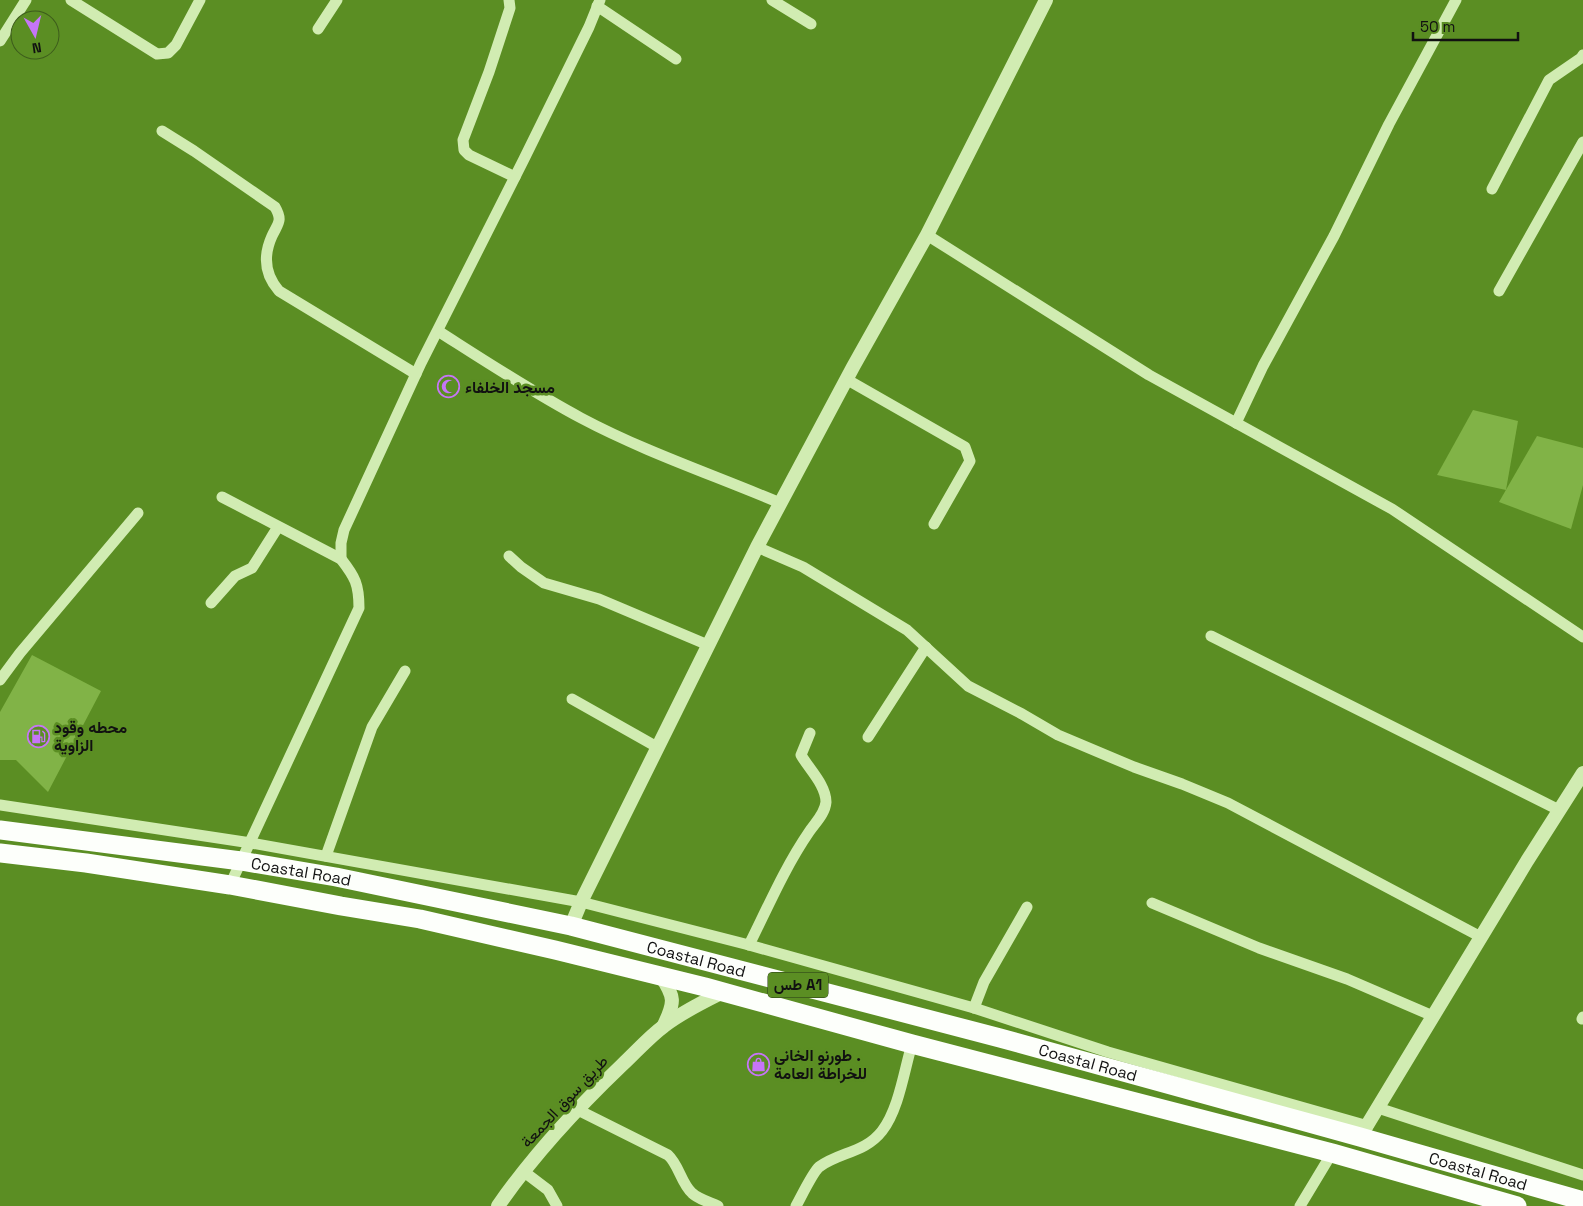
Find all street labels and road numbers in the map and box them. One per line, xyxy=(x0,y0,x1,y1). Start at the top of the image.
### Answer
street label: Coastal Road xyxy=(249,853,353,891)
street label: Coastal Road xyxy=(645,936,748,982)
road number: طس A1 xyxy=(768,972,828,998)
street label: Coastal Road xyxy=(1036,1039,1140,1086)
street label: طريق سوق الجمعة xyxy=(516,1051,613,1152)
street label: Coastal Road xyxy=(1426,1147,1530,1195)

